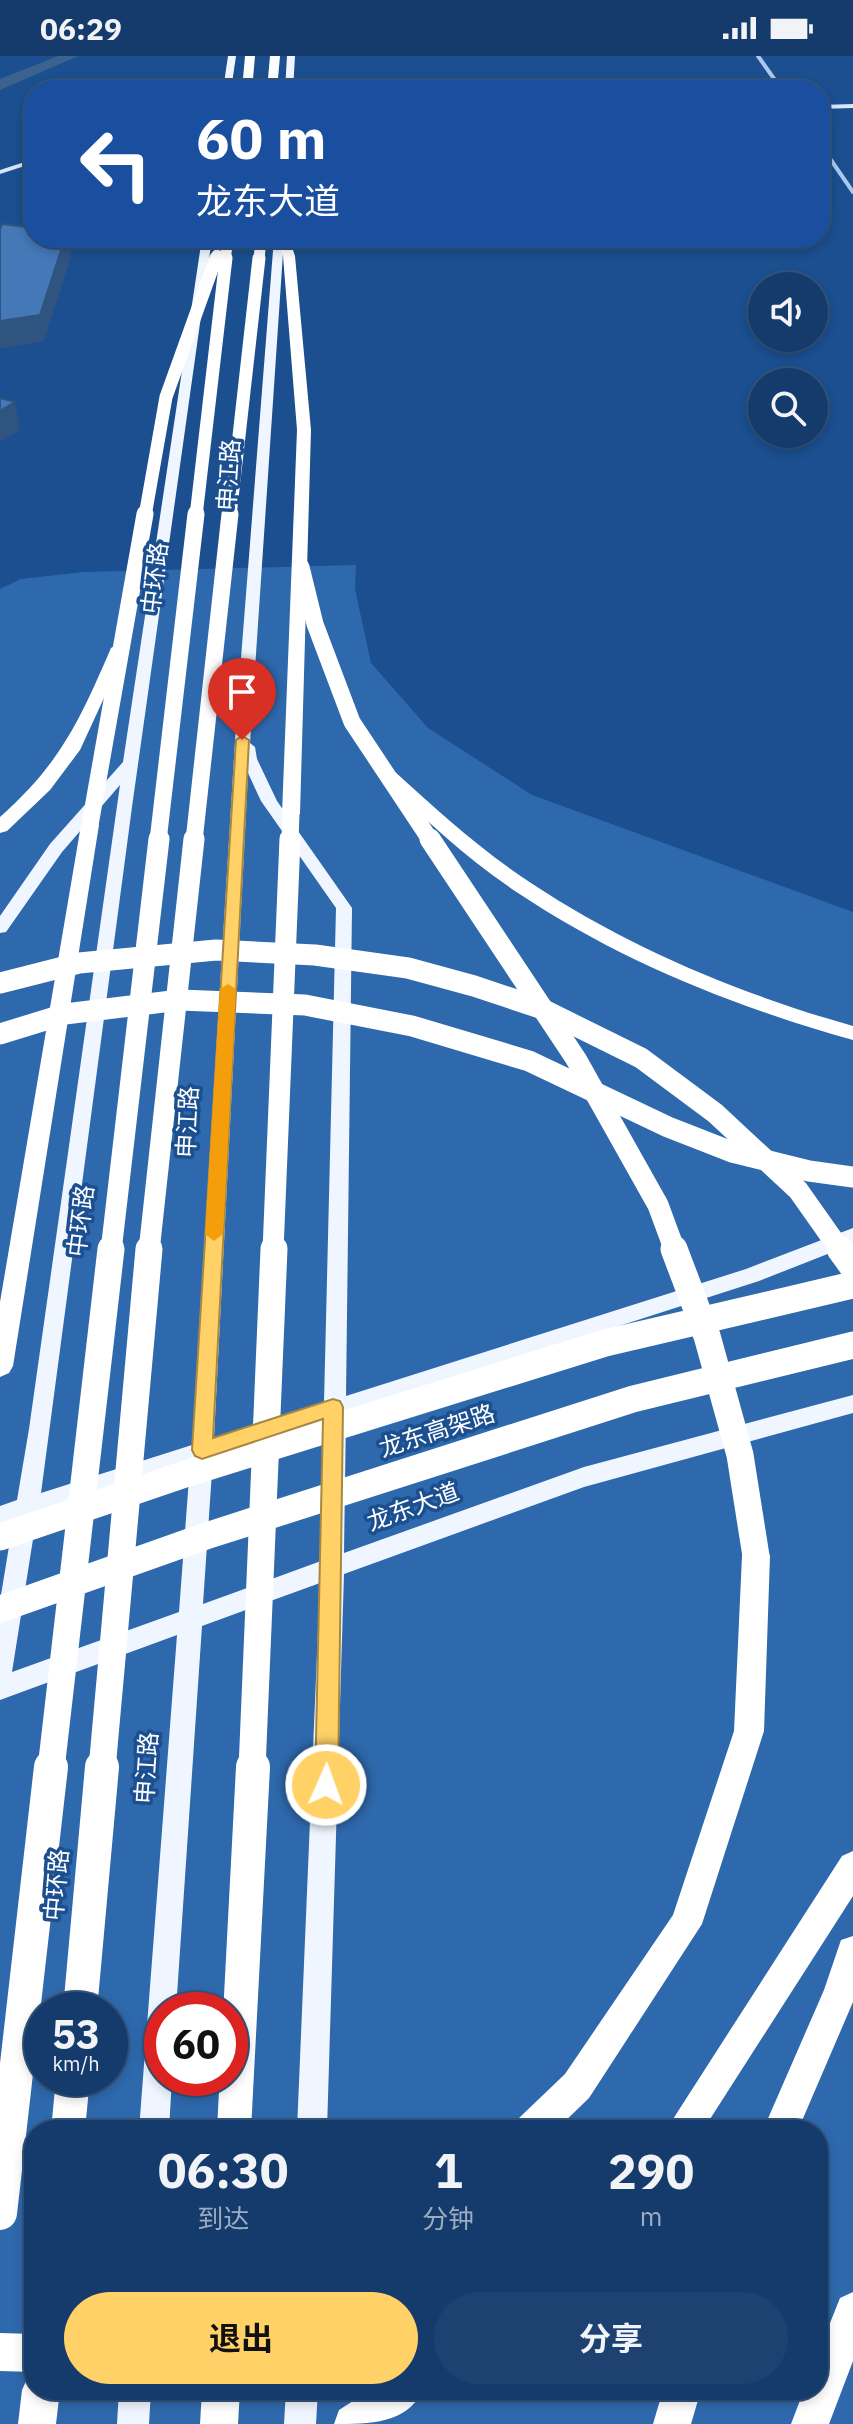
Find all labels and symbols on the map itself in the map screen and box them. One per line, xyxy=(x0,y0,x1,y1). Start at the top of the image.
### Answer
street label: 申江路 xyxy=(210,438,246,512)
street label: 中环路 xyxy=(134,540,174,616)
pin xyxy=(208,658,276,740)
street label: 申江路 xyxy=(169,1085,205,1159)
street label: 中环路 xyxy=(60,1183,100,1259)
street label: 龙东高架路 xyxy=(375,1396,499,1464)
street label: 龙东大道 xyxy=(362,1475,463,1538)
street label: 申江路 xyxy=(128,1731,164,1805)
position arrow xyxy=(284,1743,368,1827)
street label: 中环路 xyxy=(37,1848,75,1922)
speed limit sign: 60 xyxy=(144,1992,248,2096)

